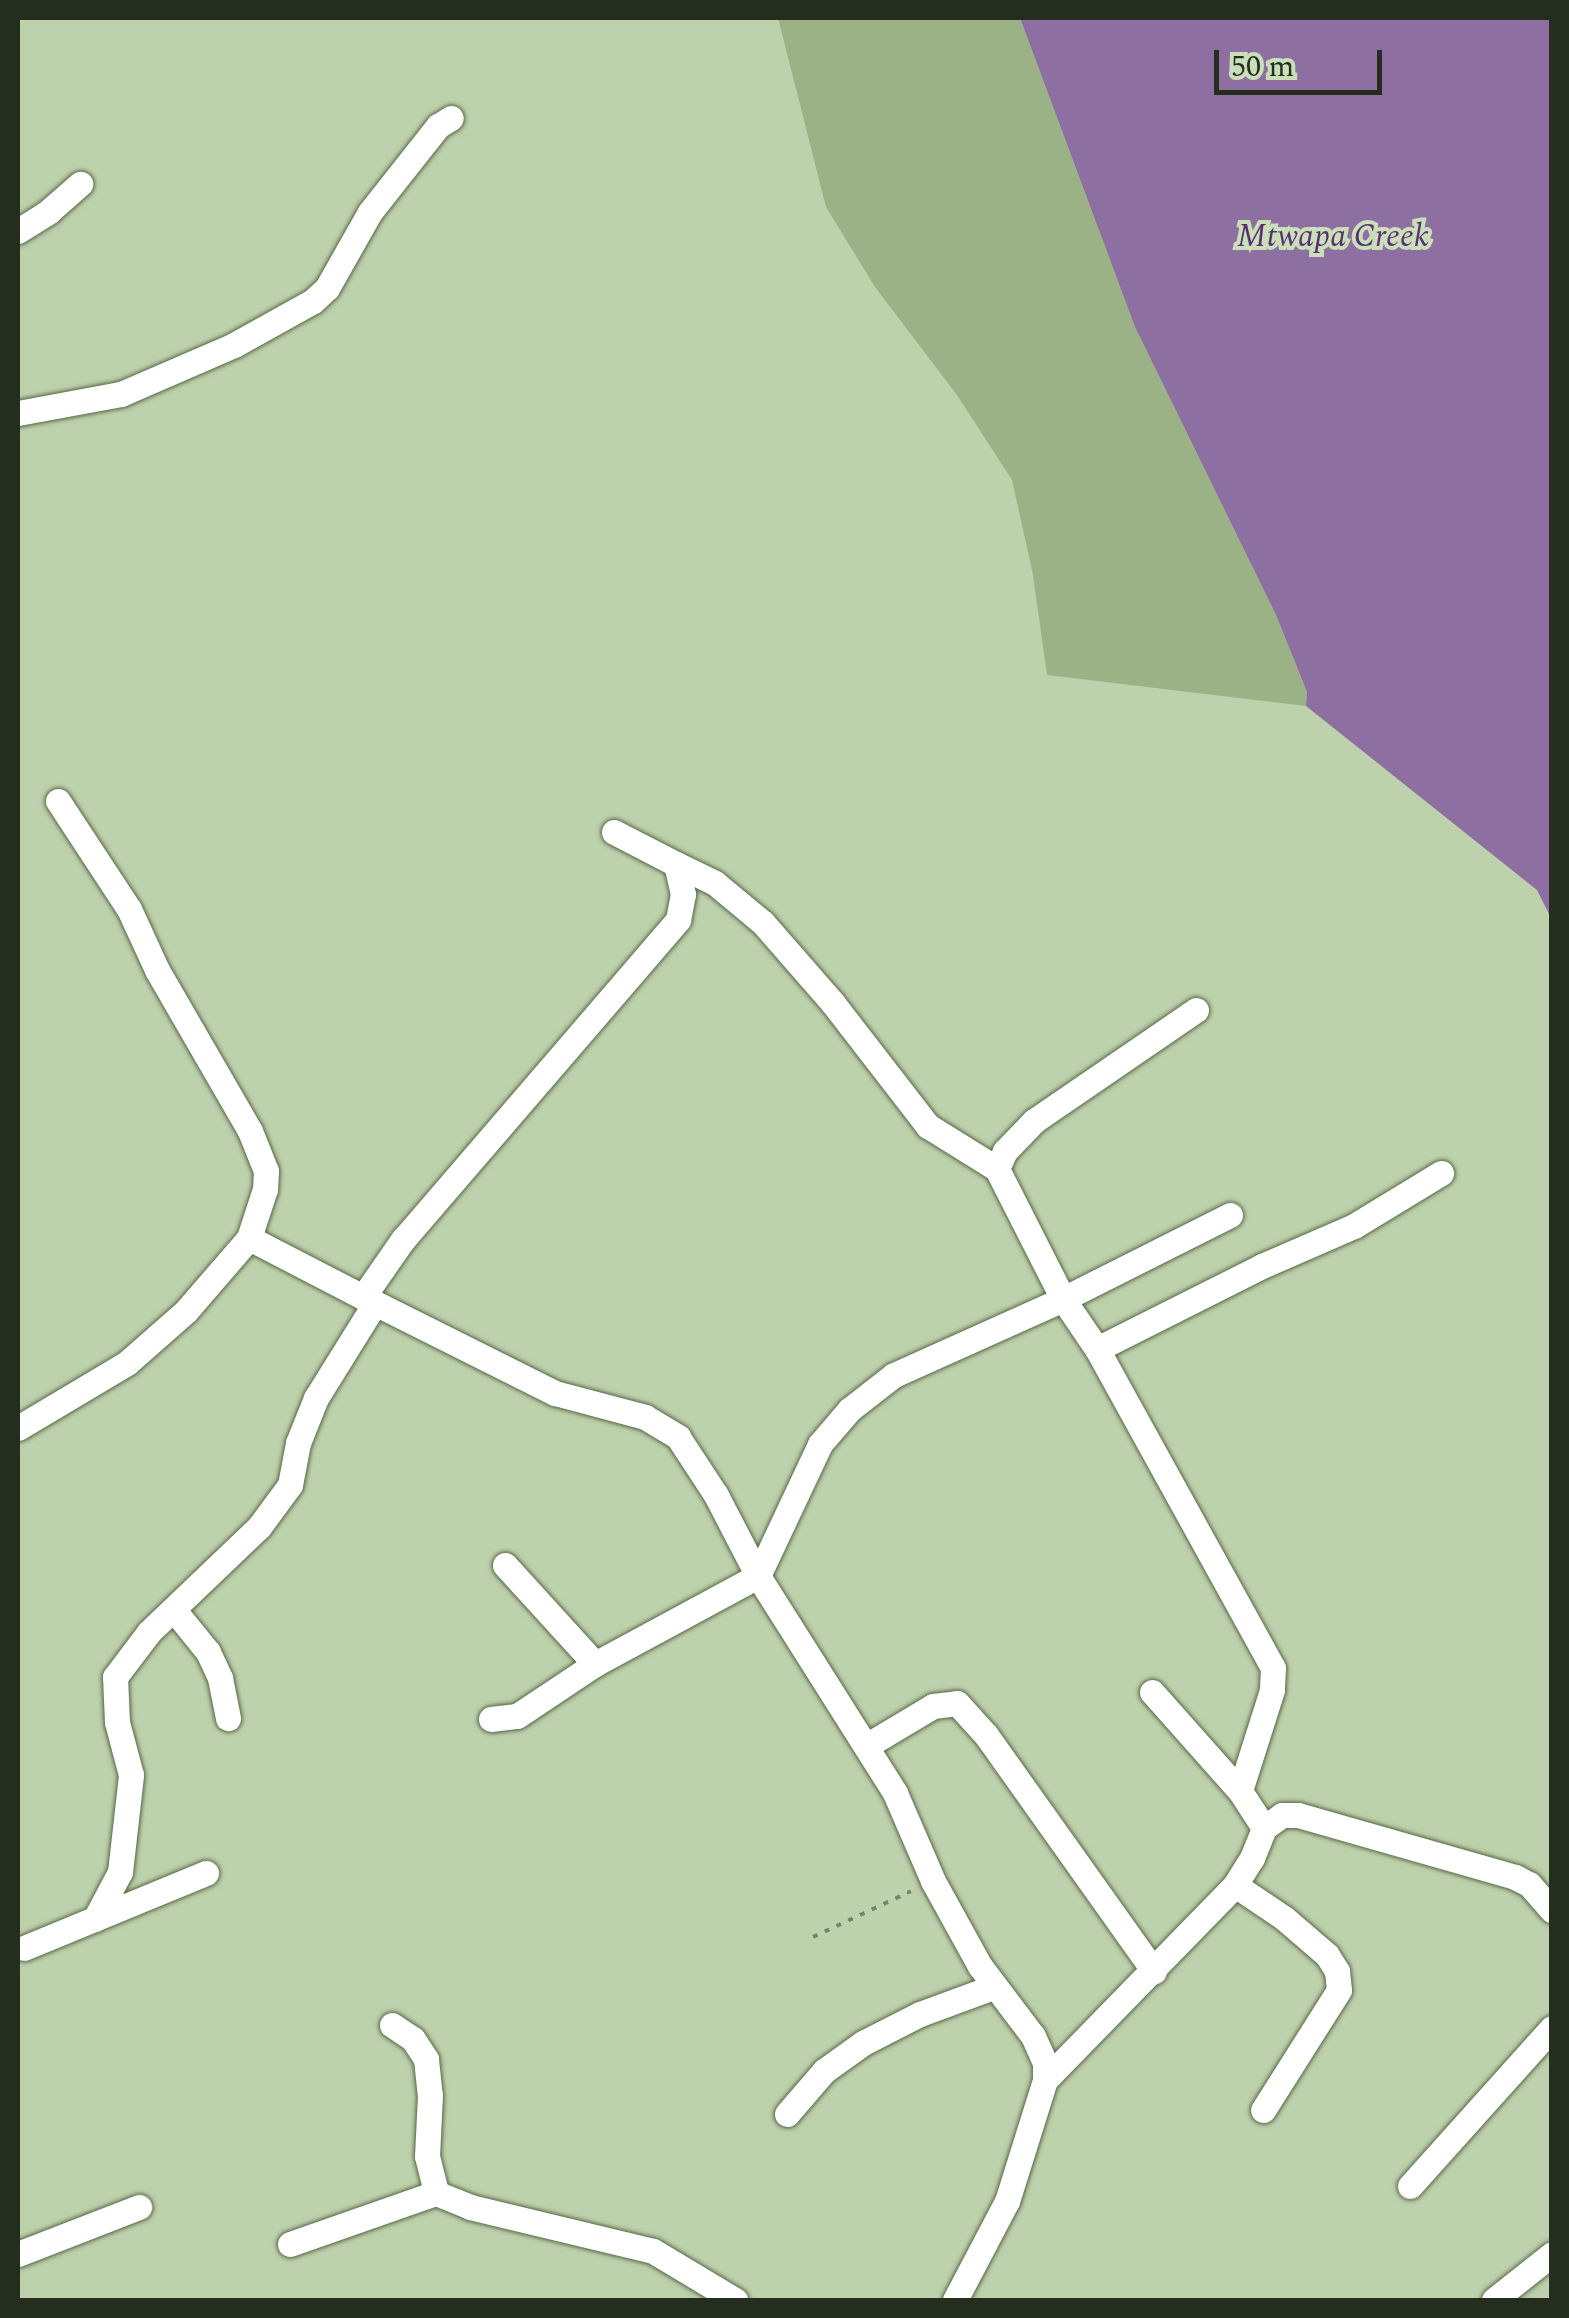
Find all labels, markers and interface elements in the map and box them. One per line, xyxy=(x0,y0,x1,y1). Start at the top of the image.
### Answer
scale bar xyxy=(1219,30,1386,92)
text: 50 m xyxy=(1231,44,1294,90)
water label: Mtwapa Creek xyxy=(1237,218,1429,256)

